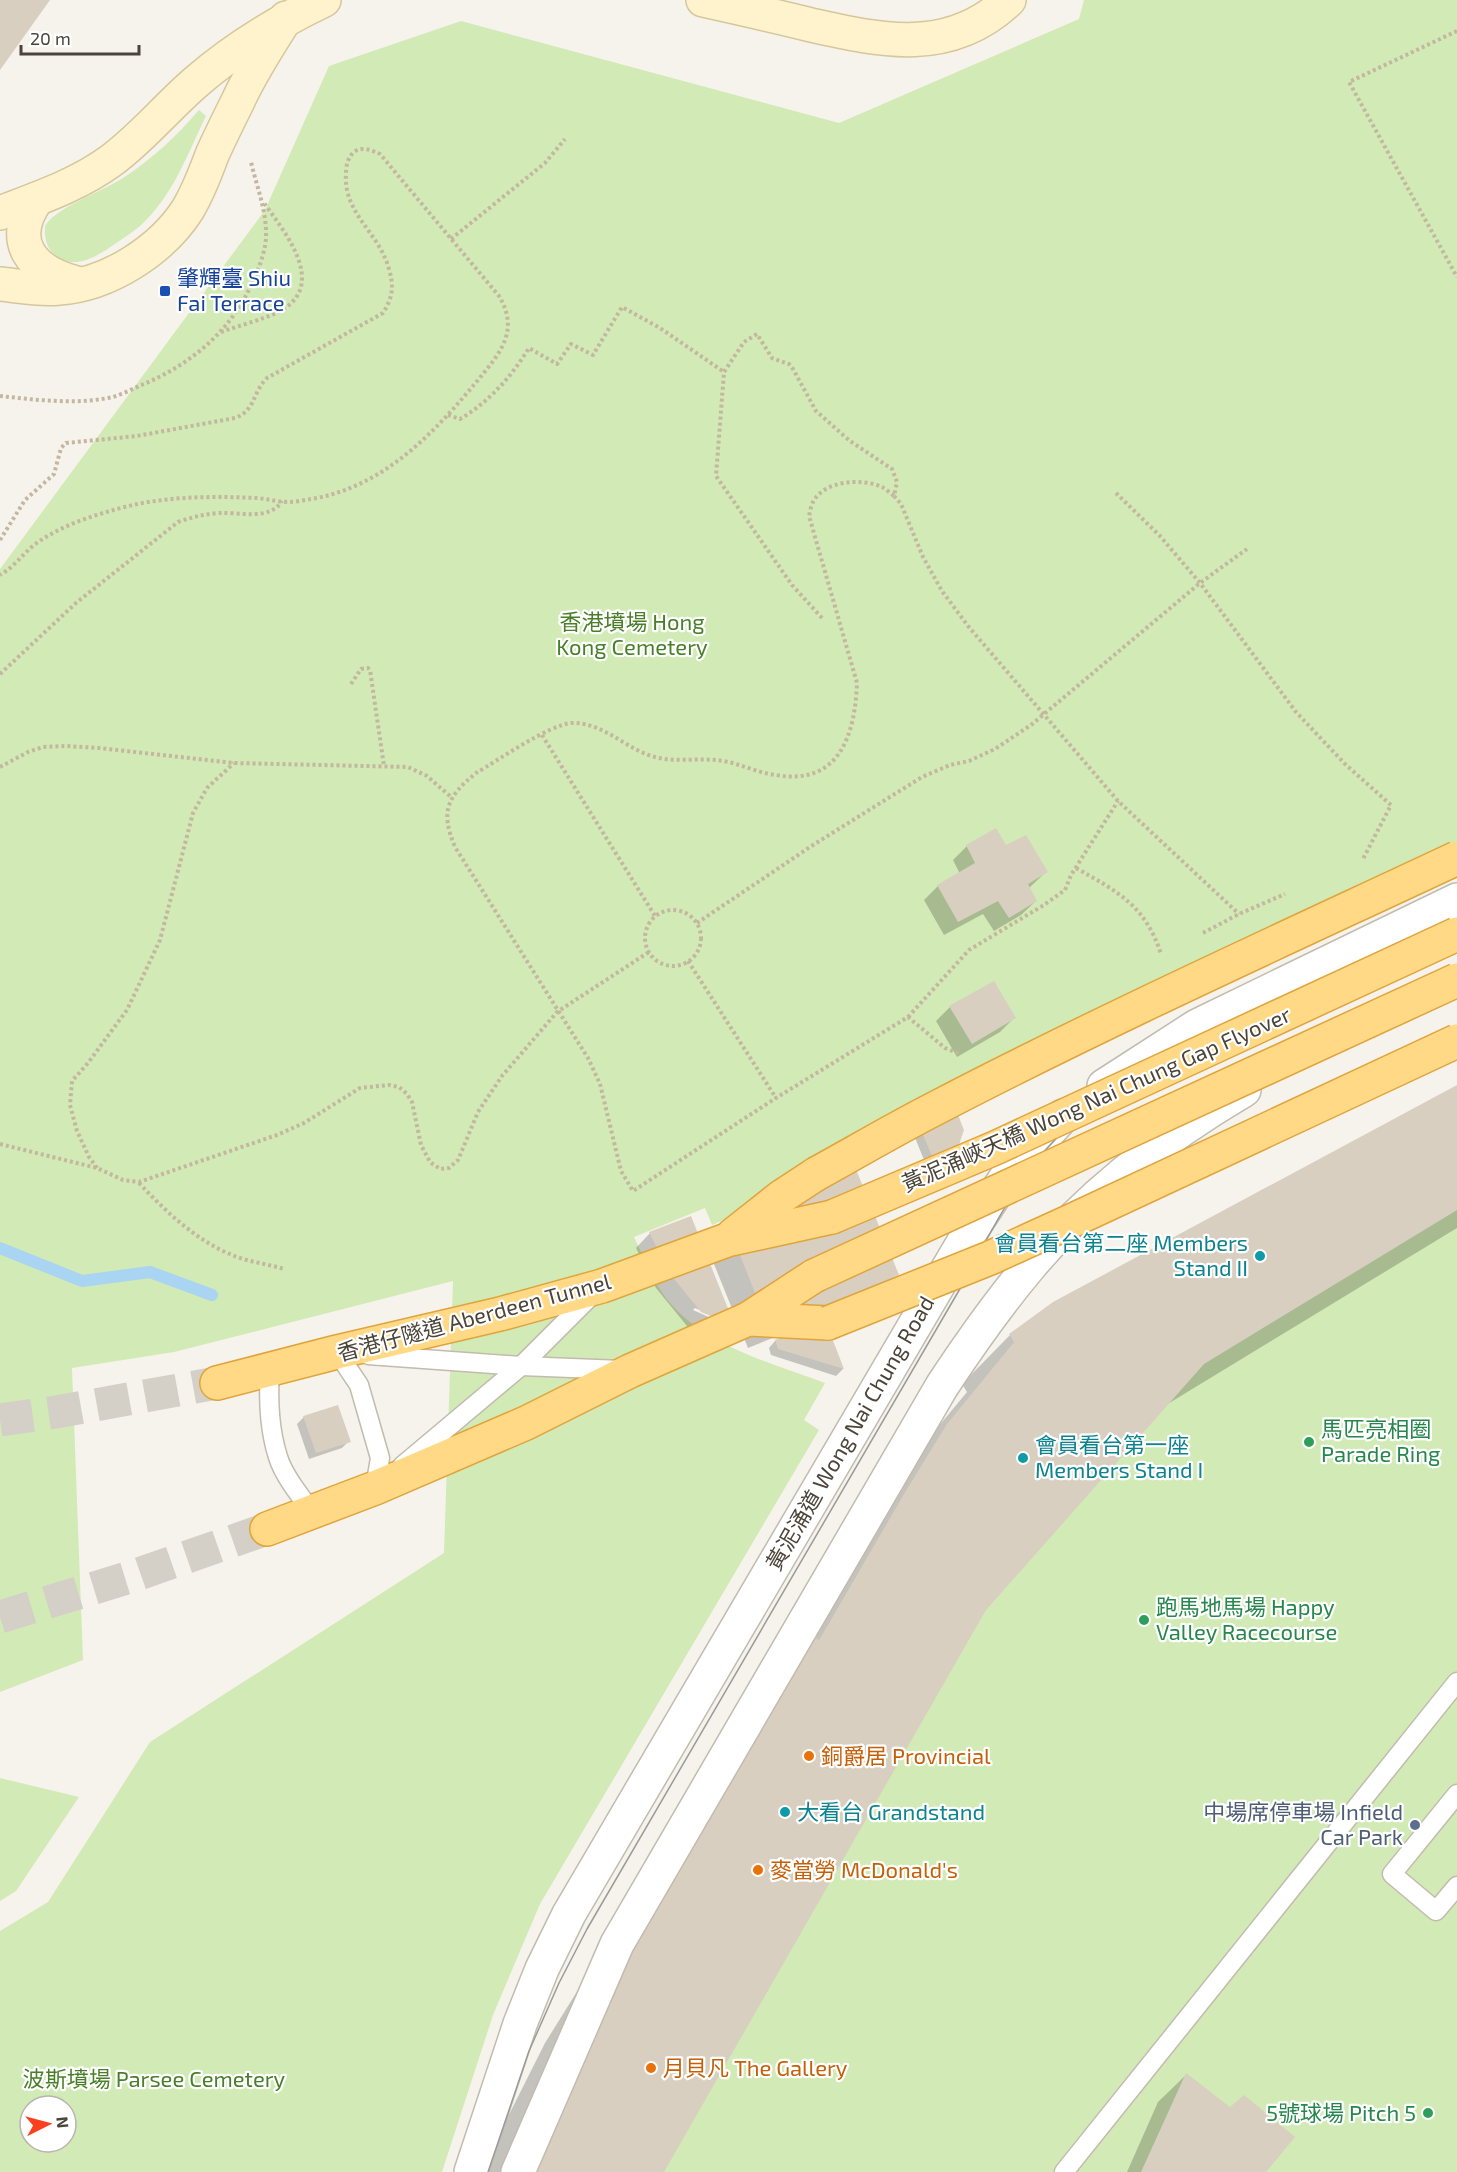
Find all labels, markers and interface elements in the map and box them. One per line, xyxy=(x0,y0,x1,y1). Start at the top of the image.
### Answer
scale bar xyxy=(21,18,140,56)
text: 20 m xyxy=(30,27,71,49)
place label: 肇輝臺 Shiu Fai Terrace xyxy=(177,264,291,315)
marker: 肇輝臺 Shiu Fai Terrace xyxy=(158,284,172,298)
park label: 香港墳場 Hong Kong Cemetery xyxy=(556,608,708,659)
street label: 黃泥涌峽天橋 Wong Nai Chung Gap Flyover xyxy=(897,1000,1294,1196)
place label: 會員看台第二座 Members Stand II xyxy=(994,1229,1248,1280)
marker: 會員看台第二座 Members Stand II xyxy=(1253,1249,1267,1263)
street label: 香港仔隧道 Aberdeen Tunnel xyxy=(334,1267,614,1365)
street label: 黃泥涌道 Wong Nai Chung Road xyxy=(760,1291,938,1574)
place label: 馬匹亮相圈 Parade Ring xyxy=(1321,1415,1440,1466)
place label: 會員看台第一座 Members Stand I xyxy=(1035,1431,1203,1482)
marker: 馬匹亮相圈 Parade Ring xyxy=(1302,1435,1316,1449)
marker: 會員看台第一座 Members Stand I xyxy=(1016,1451,1030,1465)
place label: 跑馬地馬場 Happy Valley Racecourse xyxy=(1156,1593,1337,1644)
marker: 跑馬地馬場 Happy Valley Racecourse xyxy=(1137,1613,1151,1627)
place label: 銅爵居 Provincial xyxy=(821,1742,991,1768)
marker: 銅爵居 Provincial xyxy=(802,1749,816,1763)
place label: 大看台 Grandstand xyxy=(797,1798,985,1824)
place label: 中場席停車場 Infield Car Park xyxy=(1203,1798,1403,1849)
marker: 大看台 Grandstand xyxy=(778,1805,792,1819)
marker: 中場席停車場 Infield Car Park xyxy=(1408,1818,1422,1832)
place label: 麥當勞 McDonald's xyxy=(770,1856,958,1882)
marker: 麥當勞 McDonald's xyxy=(751,1863,765,1877)
place label: 月貝凡 The Gallery xyxy=(663,2054,848,2080)
marker: 月貝凡 The Gallery xyxy=(644,2061,658,2075)
park label: 波斯墳場 Parsee Cemetery xyxy=(23,2065,286,2091)
north arrow xyxy=(18,2094,78,2154)
place label: 5號球場 Pitch 5 xyxy=(1266,2099,1416,2125)
marker: 5號球場 Pitch 5 xyxy=(1421,2106,1435,2120)
text: N xyxy=(53,2116,73,2129)

